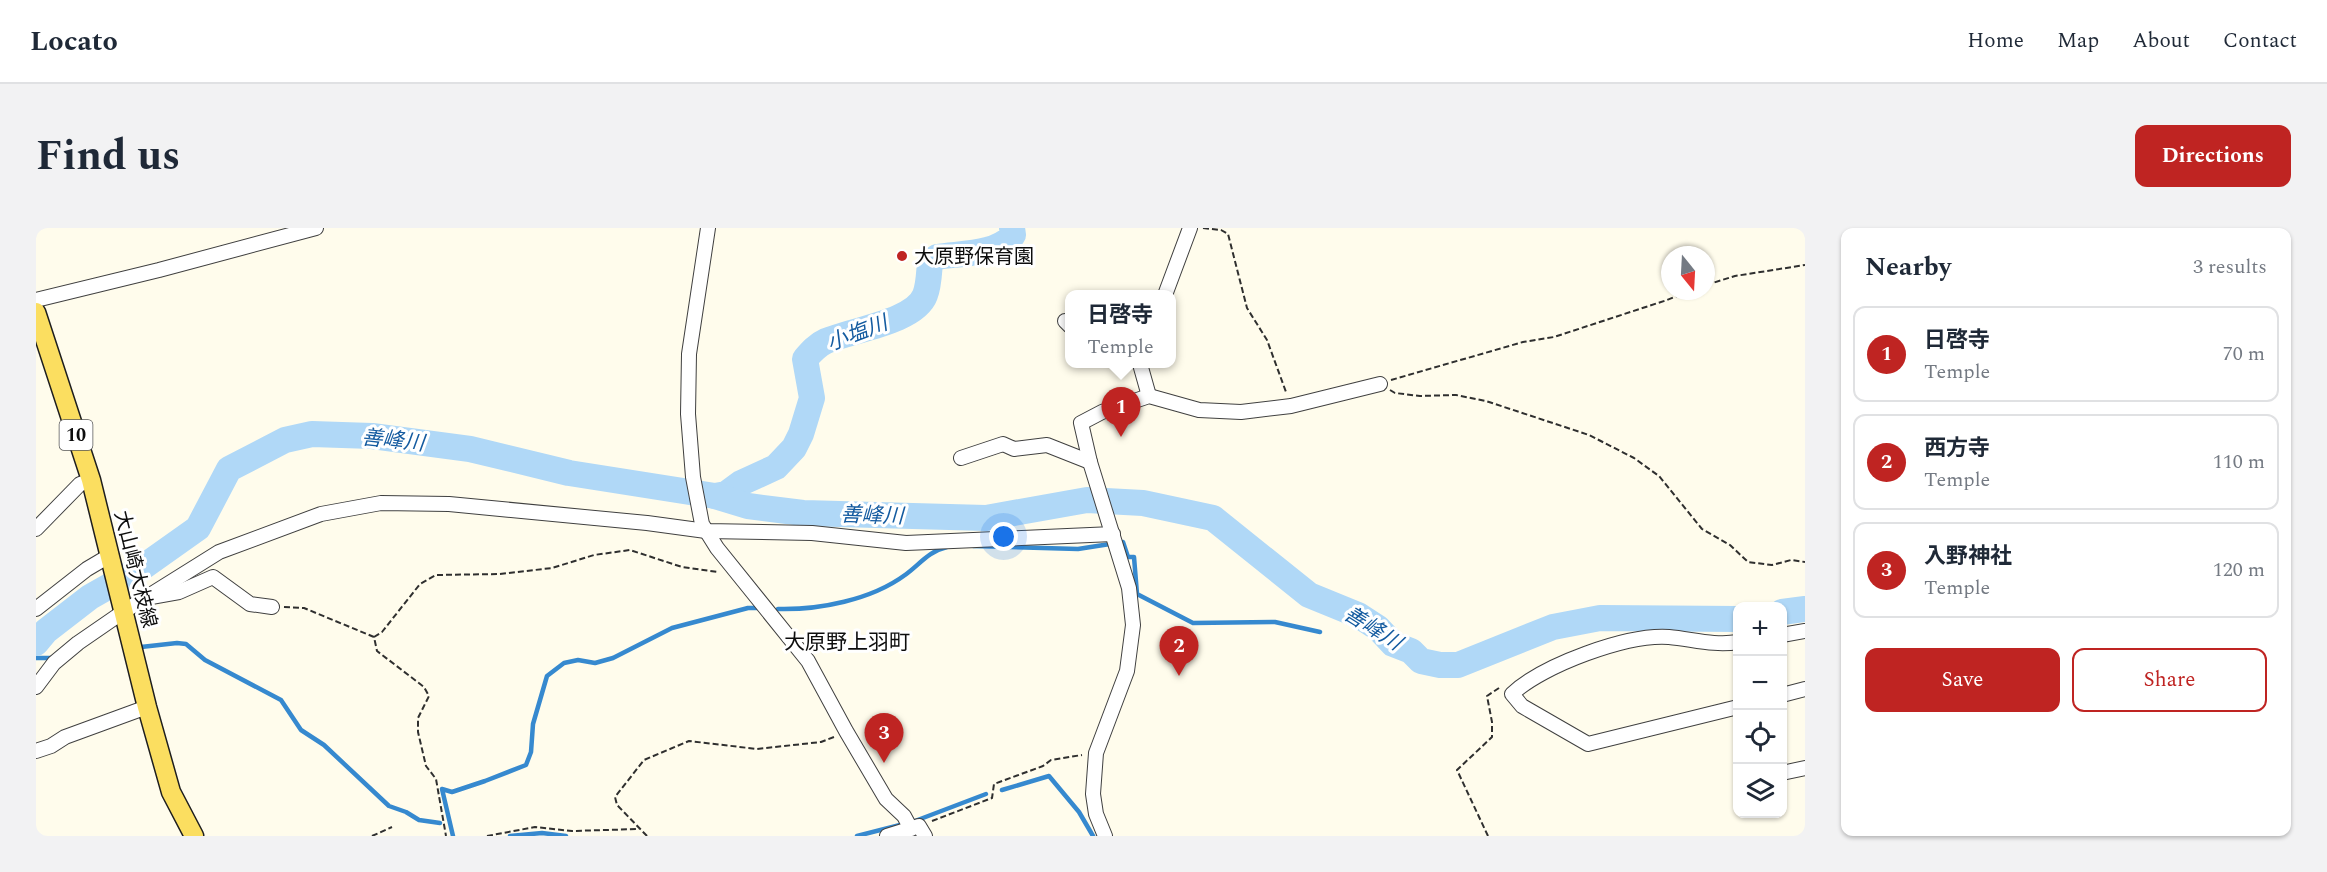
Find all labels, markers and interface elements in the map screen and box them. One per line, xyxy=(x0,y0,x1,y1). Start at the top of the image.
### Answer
text: Locato xyxy=(30,20,118,63)
text: Home xyxy=(1967,25,2024,57)
text: Map xyxy=(2057,25,2099,57)
text: About xyxy=(2132,25,2190,57)
text: Contact xyxy=(2223,25,2297,57)
text: Find us xyxy=(36,125,180,188)
button: Directions xyxy=(2135,125,2291,187)
place label: 大原野保育園 xyxy=(914,242,1034,272)
north arrow xyxy=(1661,246,1715,300)
text: Nearby xyxy=(1865,247,1951,287)
marker: 大原野保育園 xyxy=(895,249,909,263)
text: 3 results xyxy=(2193,252,2267,282)
popup xyxy=(1065,290,1176,368)
text: 日啓寺 xyxy=(1087,299,1153,332)
water label: 小塩川 xyxy=(822,307,894,360)
text: 日啓寺 xyxy=(1924,324,1990,357)
text: Temple xyxy=(1087,332,1154,362)
text: 1 xyxy=(1881,339,1892,369)
text: 70 m xyxy=(2223,339,2265,369)
text: Temple xyxy=(1924,357,1990,387)
pin: 1 xyxy=(1102,388,1140,437)
road number: 10 xyxy=(60,420,93,450)
water label: 善峰川 xyxy=(360,422,428,460)
text: 西方寺 xyxy=(1924,432,1990,465)
text: 2 xyxy=(1881,447,1892,477)
text: 110 m xyxy=(2213,447,2265,477)
text: Temple xyxy=(1924,465,1990,495)
water label: 善峰川 xyxy=(840,499,906,533)
street label: 大山崎大枝線 xyxy=(106,507,164,631)
your location xyxy=(989,522,1018,551)
text: 入野神社 xyxy=(1924,540,2012,573)
text: 3 xyxy=(1881,555,1892,585)
text: 120 m xyxy=(2213,555,2265,585)
text: Temple xyxy=(1924,573,1990,603)
water label: 善峰川 xyxy=(1337,599,1409,660)
map controls xyxy=(1733,602,1787,818)
button: + xyxy=(1733,602,1787,656)
pin: 2 xyxy=(1160,626,1198,676)
district label: 大原野上羽町 xyxy=(784,627,910,659)
button: Save xyxy=(1865,648,2060,712)
button: Share xyxy=(2072,648,2267,712)
button: − xyxy=(1733,656,1787,710)
button: locate xyxy=(1733,710,1787,764)
pin: 3 xyxy=(864,714,904,763)
button: layers xyxy=(1733,764,1787,818)

